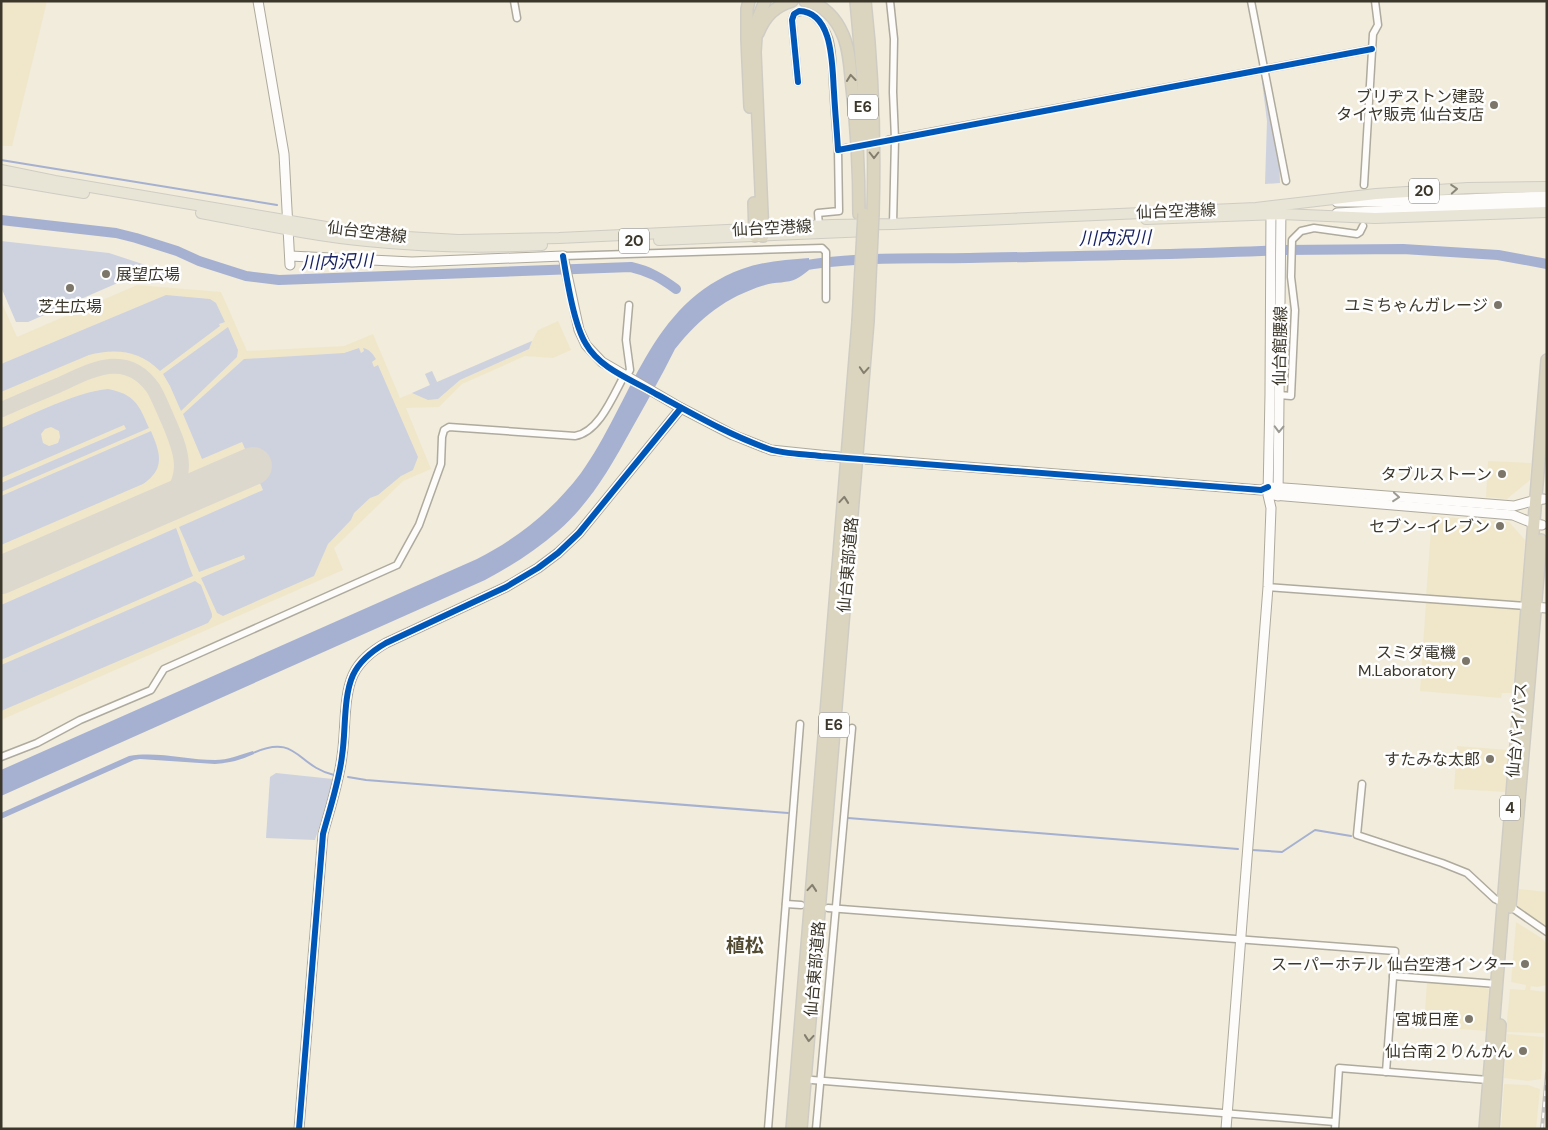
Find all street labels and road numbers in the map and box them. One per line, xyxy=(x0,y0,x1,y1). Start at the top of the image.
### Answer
road number: E6 xyxy=(848,94,878,120)
road number: 20 xyxy=(1409,178,1439,204)
street label: 仙台空港線 xyxy=(1136,199,1216,223)
street label: 仙台空港線 xyxy=(731,215,813,241)
street label: 仙台空港線 xyxy=(326,217,408,247)
road number: 20 xyxy=(619,228,649,254)
street label: 仙台館腰線 xyxy=(1269,306,1291,386)
street label: 仙台東部道路 xyxy=(833,516,863,614)
street label: 仙台バイパス xyxy=(1502,681,1532,779)
road number: E6 xyxy=(819,712,849,738)
road number: 4 xyxy=(1500,796,1520,820)
street label: 仙台東部道路 xyxy=(800,920,830,1018)

